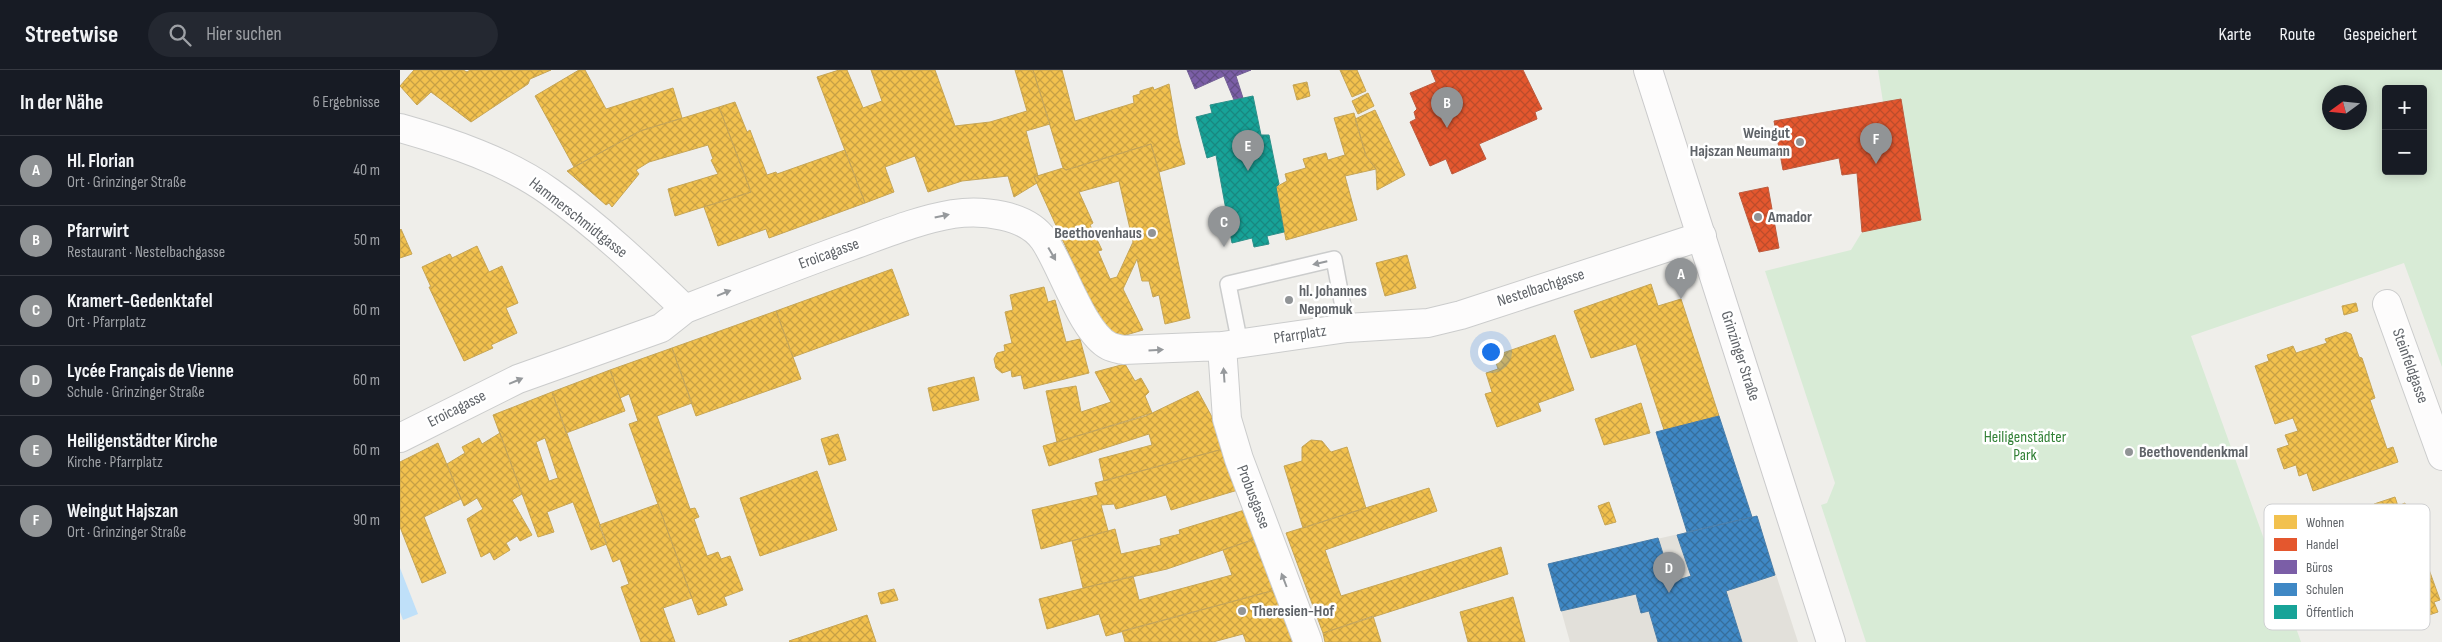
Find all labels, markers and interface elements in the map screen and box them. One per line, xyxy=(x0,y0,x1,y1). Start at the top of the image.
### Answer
search box xyxy=(148,12,498,57)
text: Streetwise xyxy=(25,20,118,49)
icon: search xyxy=(166,21,194,49)
text: Hier suchen xyxy=(206,23,282,46)
text: Karte xyxy=(2219,24,2252,45)
text: Route xyxy=(2280,24,2315,45)
text: Gespeichert xyxy=(2343,24,2417,45)
north arrow xyxy=(2322,85,2367,130)
map controls xyxy=(2382,85,2427,175)
button: + xyxy=(2382,85,2427,130)
pin: B xyxy=(1431,87,1463,128)
text: In der Nähe xyxy=(20,90,103,115)
text: 6 Ergebnisse xyxy=(313,93,380,112)
pin: F xyxy=(1860,123,1892,164)
place label: Weingut Hajszan Neumann xyxy=(1690,124,1790,161)
pin: E xyxy=(1232,130,1264,171)
button: − xyxy=(2382,130,2427,175)
marker: Weingut Hajszan Neumann xyxy=(1794,136,1806,148)
text: Hl. Florian xyxy=(67,150,134,173)
text: A xyxy=(32,161,40,180)
text: 40 m xyxy=(353,161,380,180)
text: Ort · Grinzinger Straße xyxy=(67,173,186,192)
street label: Hammerschmidtgasse xyxy=(525,174,631,262)
pin: C xyxy=(1208,206,1240,247)
place label: Amador xyxy=(1767,208,1812,227)
marker: Amador xyxy=(1752,211,1764,223)
one-way arrow xyxy=(934,212,950,220)
text: Pfarrwirt xyxy=(67,220,129,243)
place label: Beethovenhaus xyxy=(1054,224,1142,243)
marker: Beethovenhaus xyxy=(1146,227,1158,239)
text: B xyxy=(32,231,40,250)
text: 50 m xyxy=(354,231,380,250)
street label: Eroicagasse xyxy=(796,234,862,274)
text: Restaurant · Nestelbachgasse xyxy=(67,243,225,262)
one-way arrow xyxy=(1048,246,1056,261)
pin: A xyxy=(1665,258,1697,299)
one-way arrow xyxy=(1313,259,1328,267)
street label: Nestelbachgasse xyxy=(1495,265,1587,311)
place label: hl. Johannes Nepomuk xyxy=(1299,282,1367,319)
one-way arrow xyxy=(717,289,731,297)
text: Kramert-Gedenktafel xyxy=(67,290,213,313)
marker: hl. Johannes Nepomuk xyxy=(1283,294,1295,306)
text: C xyxy=(32,301,40,320)
text: 60 m xyxy=(353,301,380,320)
street label: Grinzinger Straße xyxy=(1717,309,1763,403)
text: Ort · Pfarrplatz xyxy=(67,313,146,332)
street label: Pfarrplatz xyxy=(1272,321,1328,349)
street label: Steinfeldgasse xyxy=(2388,326,2432,406)
your location xyxy=(1478,339,1504,365)
one-way arrow xyxy=(1148,345,1164,353)
text: Lycée Français de Vienne xyxy=(67,360,234,383)
one-way arrow xyxy=(1220,366,1228,382)
text: D xyxy=(32,371,40,390)
text: 60 m xyxy=(353,371,380,390)
one-way arrow xyxy=(509,376,523,384)
text: Schule · Grinzinger Straße xyxy=(67,383,205,402)
street label: Eroicagasse xyxy=(425,386,489,432)
park label: Heiligenstädter Park xyxy=(1984,428,2067,465)
text: Heiligenstädter Kirche xyxy=(67,430,218,453)
text: E xyxy=(33,441,39,460)
text: 60 m xyxy=(353,441,380,460)
place label: Beethovendenkmal xyxy=(2139,443,2248,462)
marker: Beethovendenkmal xyxy=(2123,446,2135,458)
text: Kirche · Pfarrplatz xyxy=(67,453,163,472)
street label: Probusgasse xyxy=(1232,462,1274,532)
text: Weingut Hajszan xyxy=(67,500,178,523)
legend xyxy=(2264,504,2430,630)
text: F xyxy=(33,511,39,530)
text: 90 m xyxy=(353,511,380,530)
text: Wohnen xyxy=(2306,514,2344,531)
text: Ort · Grinzinger Straße xyxy=(67,523,186,542)
text: Handel xyxy=(2306,536,2339,553)
pin: D xyxy=(1653,552,1685,593)
text: Büros xyxy=(2306,559,2333,576)
one-way arrow xyxy=(1280,573,1288,587)
text: Schulen xyxy=(2306,581,2344,598)
place label: Theresien-Hof xyxy=(1252,602,1335,621)
text: Öffentlich xyxy=(2306,604,2354,621)
marker: Theresien-Hof xyxy=(1236,605,1248,617)

